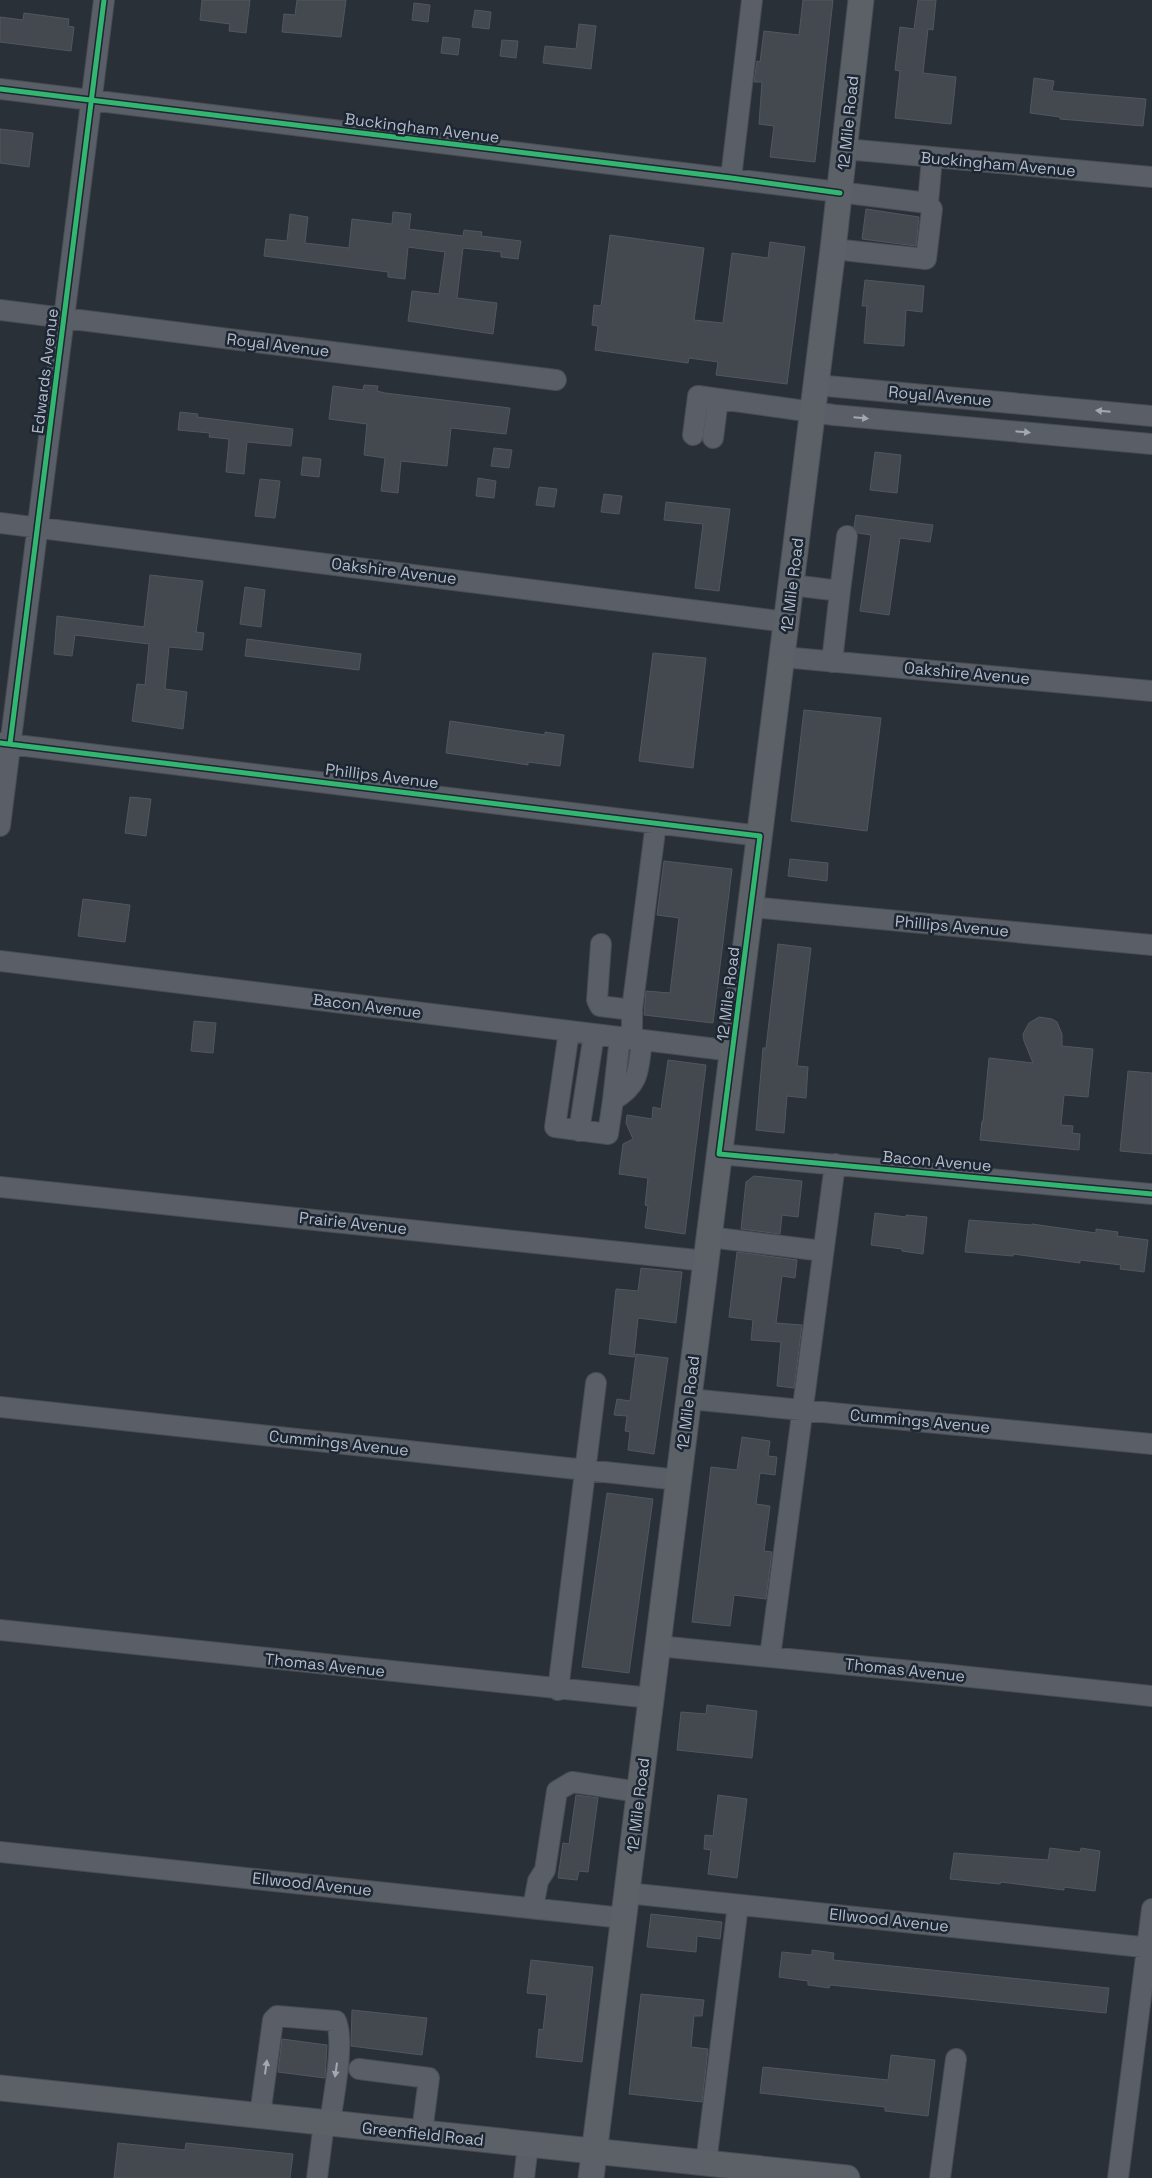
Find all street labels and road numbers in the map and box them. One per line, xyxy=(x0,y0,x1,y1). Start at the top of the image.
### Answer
street label: 12 Mile Road xyxy=(833,75,863,171)
street label: Buckingham Avenue xyxy=(343,108,501,148)
street label: Buckingham Avenue xyxy=(920,147,1076,181)
street label: Edwards Avenue xyxy=(27,307,63,435)
street label: Royal Avenue xyxy=(225,328,331,362)
street label: Royal Avenue xyxy=(888,381,992,411)
street label: 12 Mile Road xyxy=(776,537,808,633)
street label: Oakshire Avenue xyxy=(330,553,458,589)
street label: Oakshire Avenue xyxy=(903,657,1031,689)
street label: Phillips Avenue xyxy=(324,759,440,793)
street label: Phillips Avenue xyxy=(894,911,1010,941)
street label: 12 Mile Road xyxy=(712,946,744,1042)
street label: Bacon Avenue xyxy=(312,989,422,1023)
street label: Bacon Avenue xyxy=(882,1146,992,1176)
street label: Prairie Avenue xyxy=(298,1207,408,1239)
street label: 12 Mile Road xyxy=(672,1355,704,1451)
street label: Cummings Avenue xyxy=(849,1404,991,1438)
street label: Cummings Avenue xyxy=(268,1425,410,1461)
street label: Thomas Avenue xyxy=(264,1648,386,1682)
street label: Thomas Avenue xyxy=(844,1653,966,1687)
street label: 12 Mile Road xyxy=(622,1757,654,1853)
street label: Ellwood Avenue xyxy=(251,1867,373,1901)
street label: Ellwood Avenue xyxy=(828,1903,950,1937)
street label: Greenfield Road xyxy=(361,2117,485,2151)

